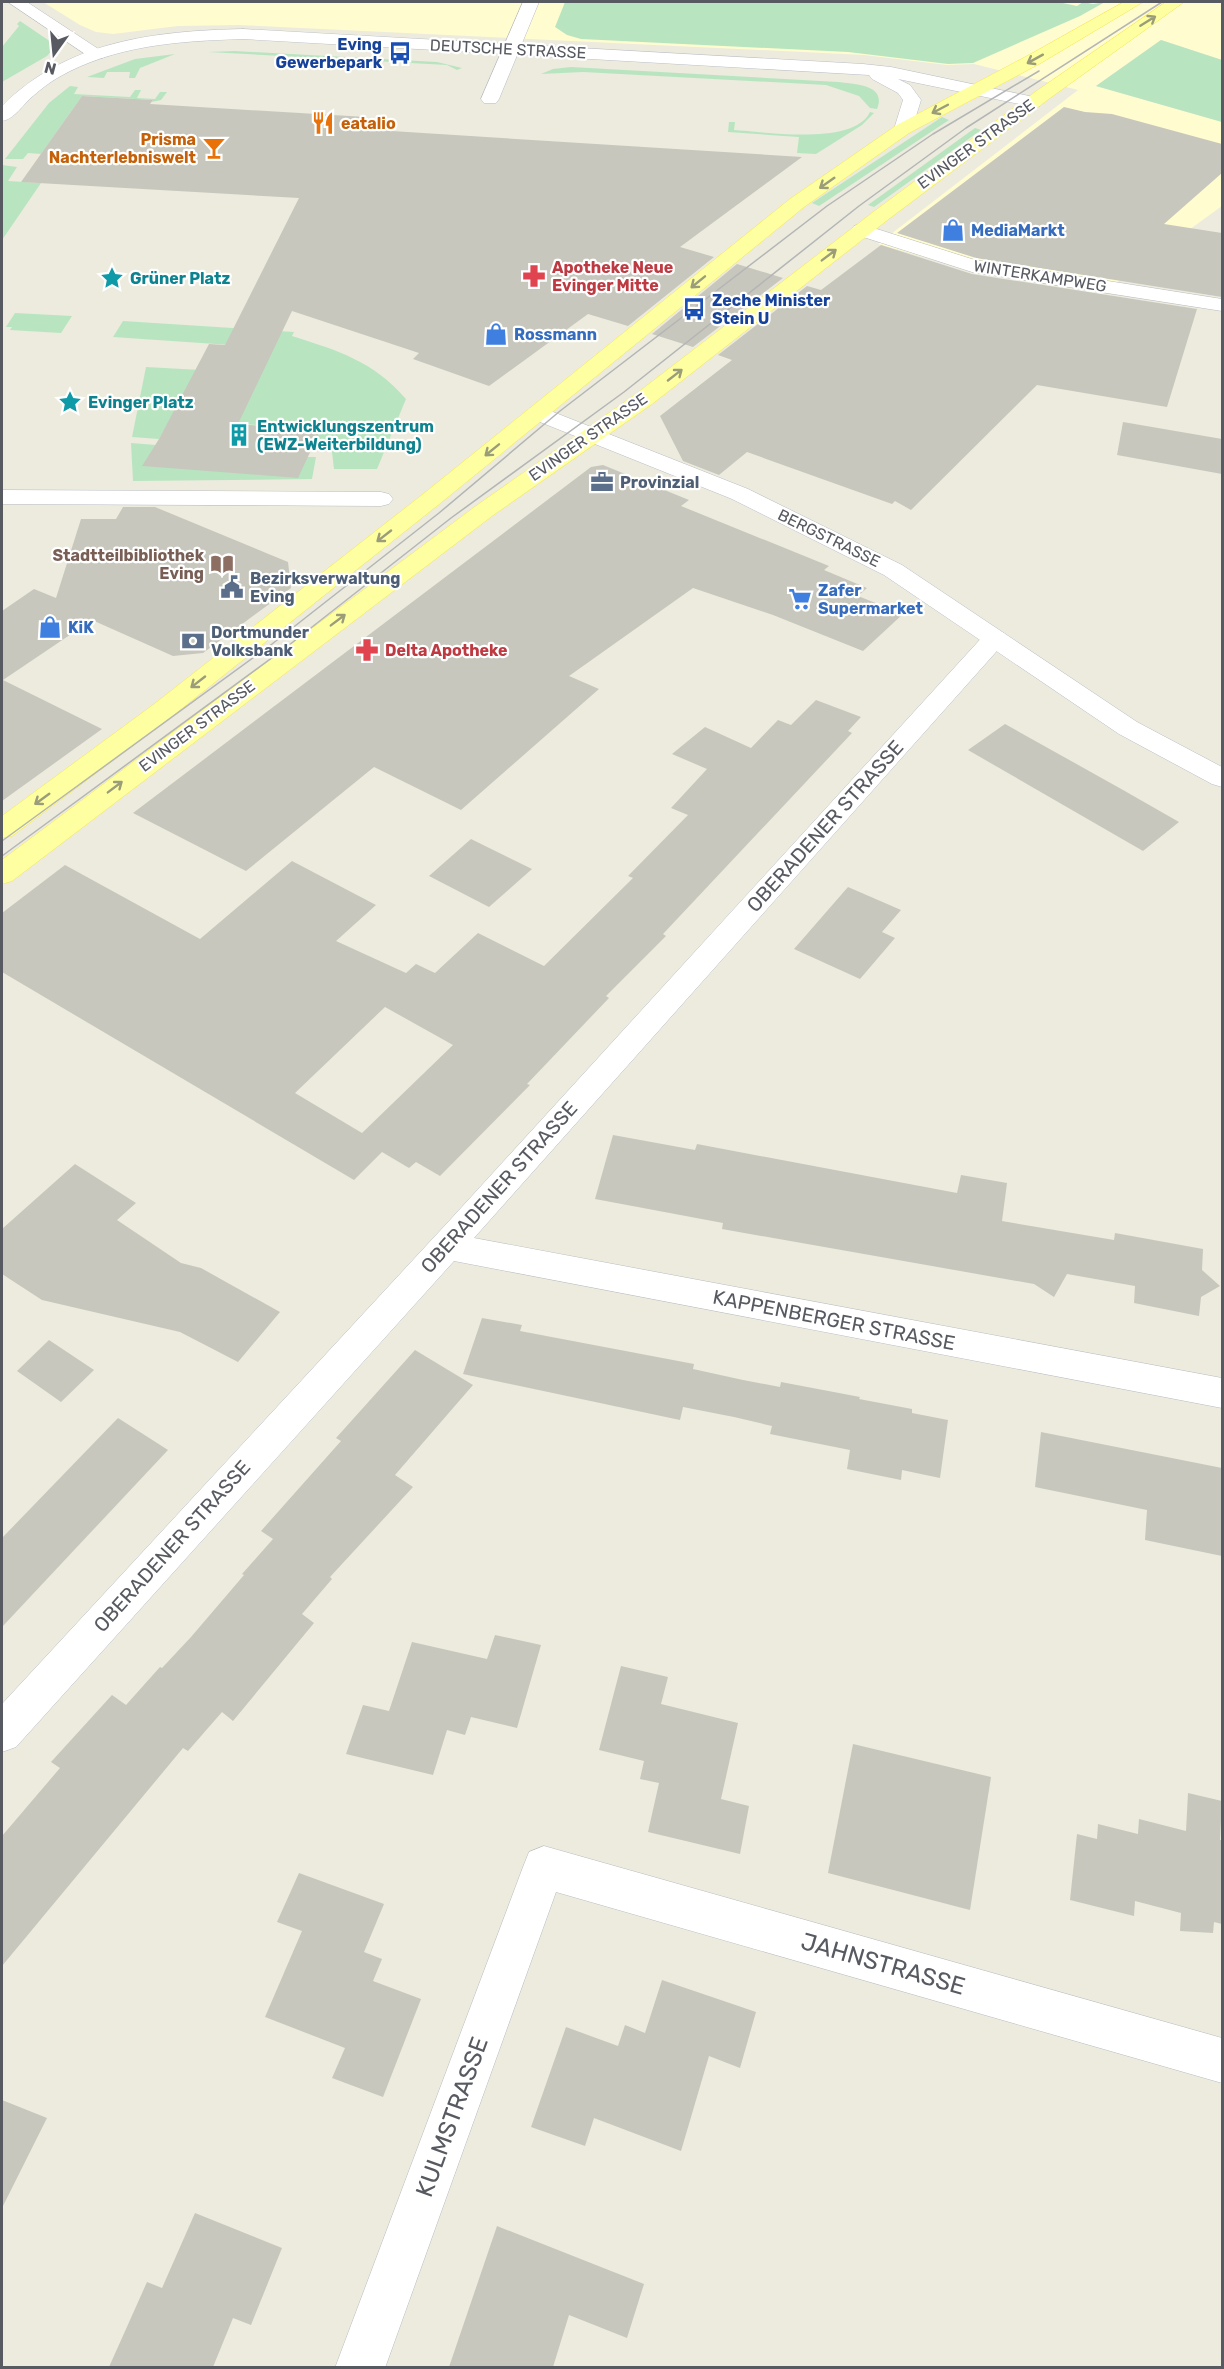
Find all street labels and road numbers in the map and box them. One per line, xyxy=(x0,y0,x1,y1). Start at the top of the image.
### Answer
street label: DEUTSCHE STRASSE xyxy=(429,35,587,63)
street label: EVINGER STRASSE xyxy=(914,95,1038,193)
street label: WINTERKAMPWEG xyxy=(972,256,1108,296)
street label: EVINGER STRASSE xyxy=(525,389,651,485)
street label: BERGSTRASSE xyxy=(775,505,883,571)
street label: EVINGER STRASSE xyxy=(135,676,259,776)
street label: OBERADENER STRASSE xyxy=(742,735,908,917)
street label: OBERADENER STRASSE xyxy=(416,1096,582,1278)
street label: KAPPENBERGER STRASSE xyxy=(711,1285,957,1355)
street label: OBERADENER STRASSE xyxy=(89,1455,255,1637)
street label: JAHNSTRASSE xyxy=(798,1927,968,2001)
street label: KULMSTRASSE xyxy=(410,2033,494,2201)

